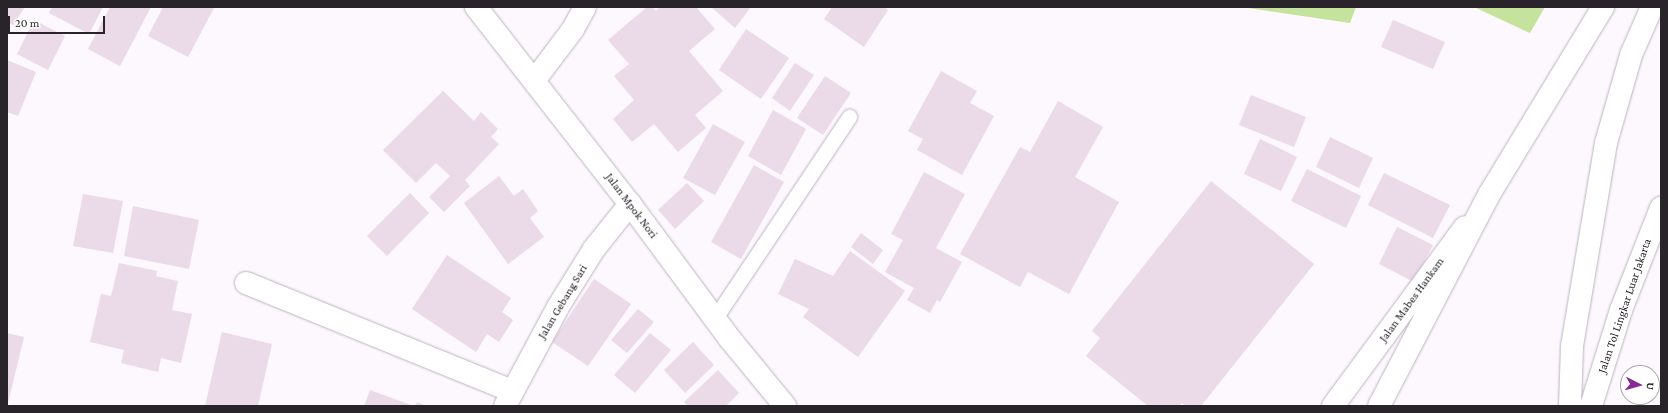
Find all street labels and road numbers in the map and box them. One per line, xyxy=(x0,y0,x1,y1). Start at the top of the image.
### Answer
street label: Jalan Mpok Nori xyxy=(602,171,660,241)
street label: Jalan Tol Lingkar Luar Jakarta xyxy=(1595,237,1655,375)
street label: Jalan Mabes Hankam xyxy=(1376,255,1448,345)
street label: Jalan Gebang Sari xyxy=(535,262,591,342)

